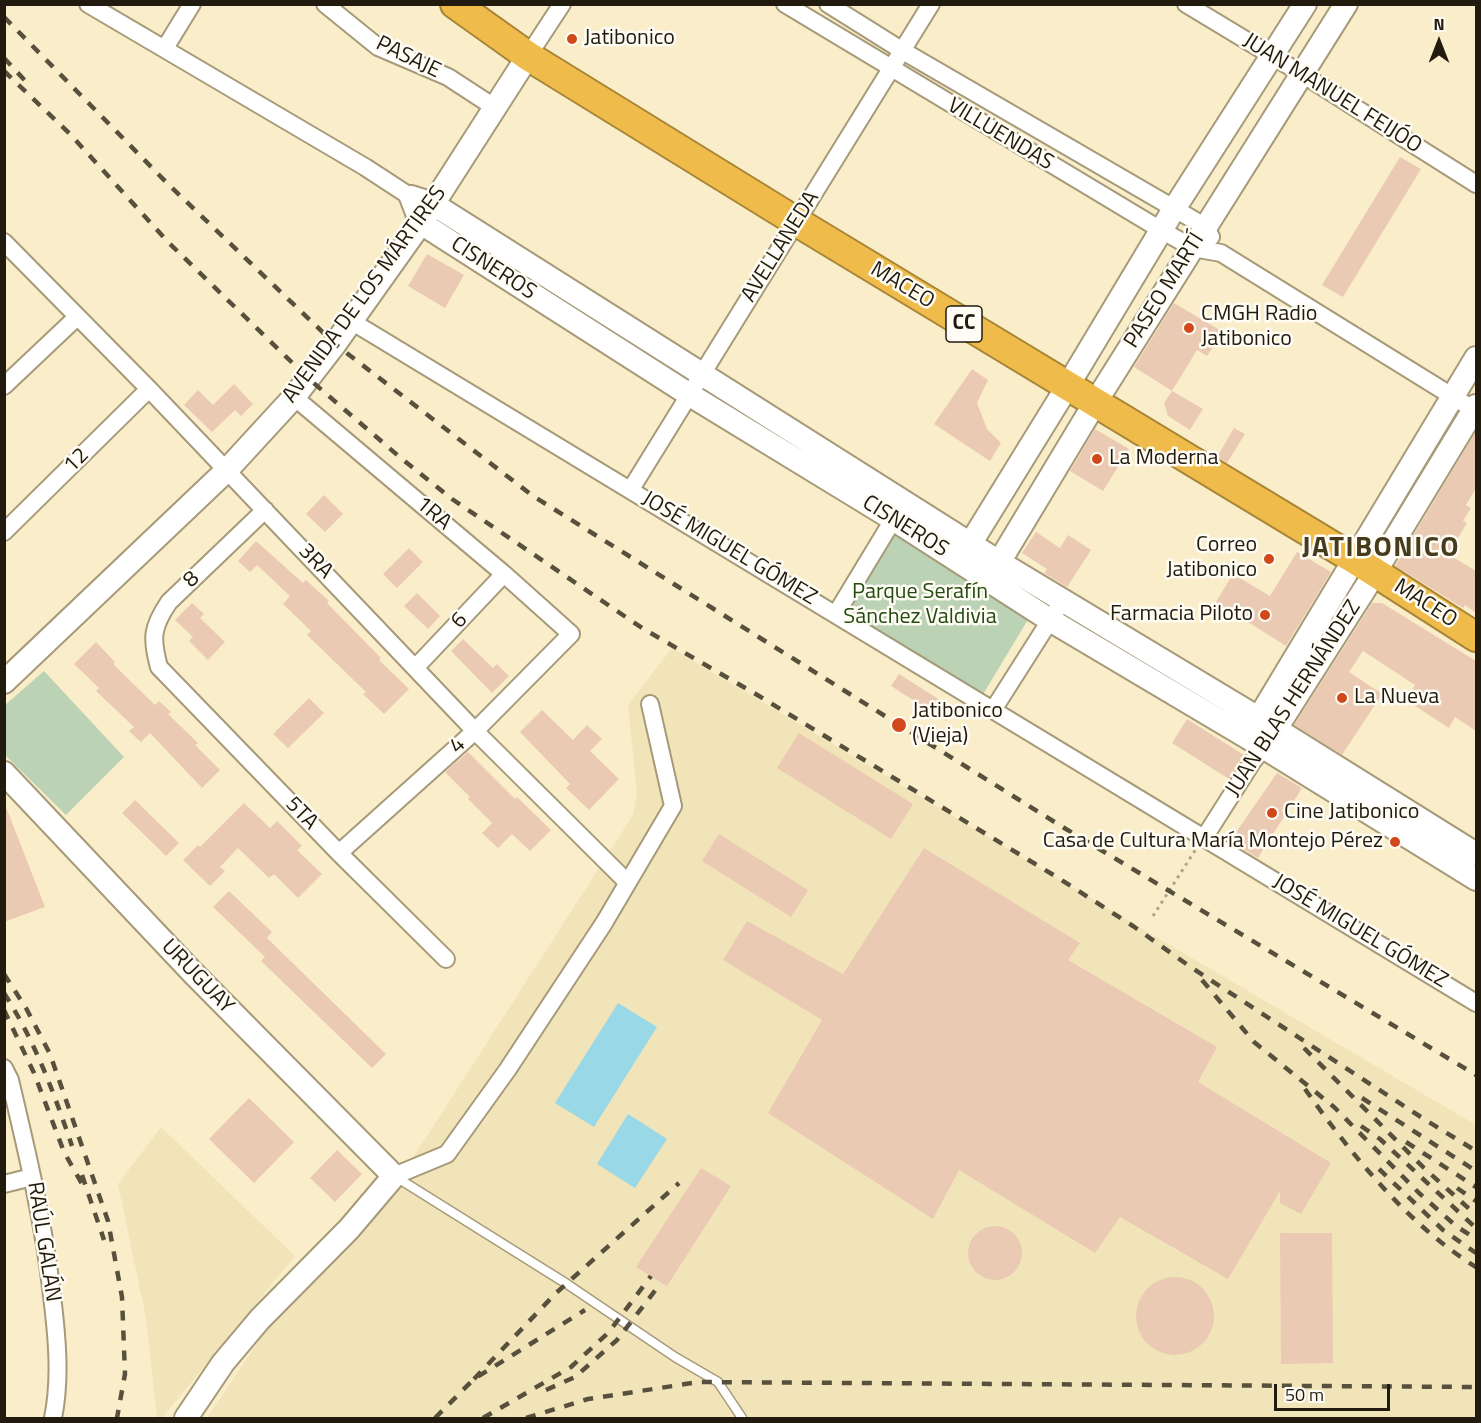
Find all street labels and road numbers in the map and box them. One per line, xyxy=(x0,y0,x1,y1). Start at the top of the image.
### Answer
street label: JUAN MANUEL FEIJÓO xyxy=(1238,28,1426,160)
street label: PASAJE xyxy=(371,31,445,85)
street label: VILLUENDAS xyxy=(942,93,1058,177)
street label: AVENIDA DE LOS MÁRTIRES xyxy=(277,181,453,409)
street label: AVELLANEDA xyxy=(737,187,825,307)
street label: PASEO MARTÍ xyxy=(1119,229,1211,353)
street label: CISNEROS xyxy=(445,232,541,306)
street label: MACEO xyxy=(865,257,939,315)
road number: CC xyxy=(946,306,982,342)
street label: 12 xyxy=(59,443,95,479)
street label: JOSÉ MIGUEL GÓMEZ xyxy=(637,486,821,612)
street label: CISNEROS xyxy=(857,490,953,564)
street label: 1RA xyxy=(410,491,456,537)
street label: 3RA xyxy=(292,539,338,585)
street label: 8 xyxy=(178,566,206,594)
street label: MACEO xyxy=(1389,574,1461,634)
street label: JUAN BLAS HERNÁNDEZ xyxy=(1221,596,1367,802)
street label: 6 xyxy=(446,607,474,635)
street label: 4 xyxy=(445,732,471,760)
street label: 5TA xyxy=(279,792,323,836)
street label: JOSÉ MIGUEL GÓMEZ xyxy=(1268,869,1452,995)
street label: URUGUAY xyxy=(155,934,239,1020)
street label: RAÚL GALÁN xyxy=(20,1180,66,1304)

